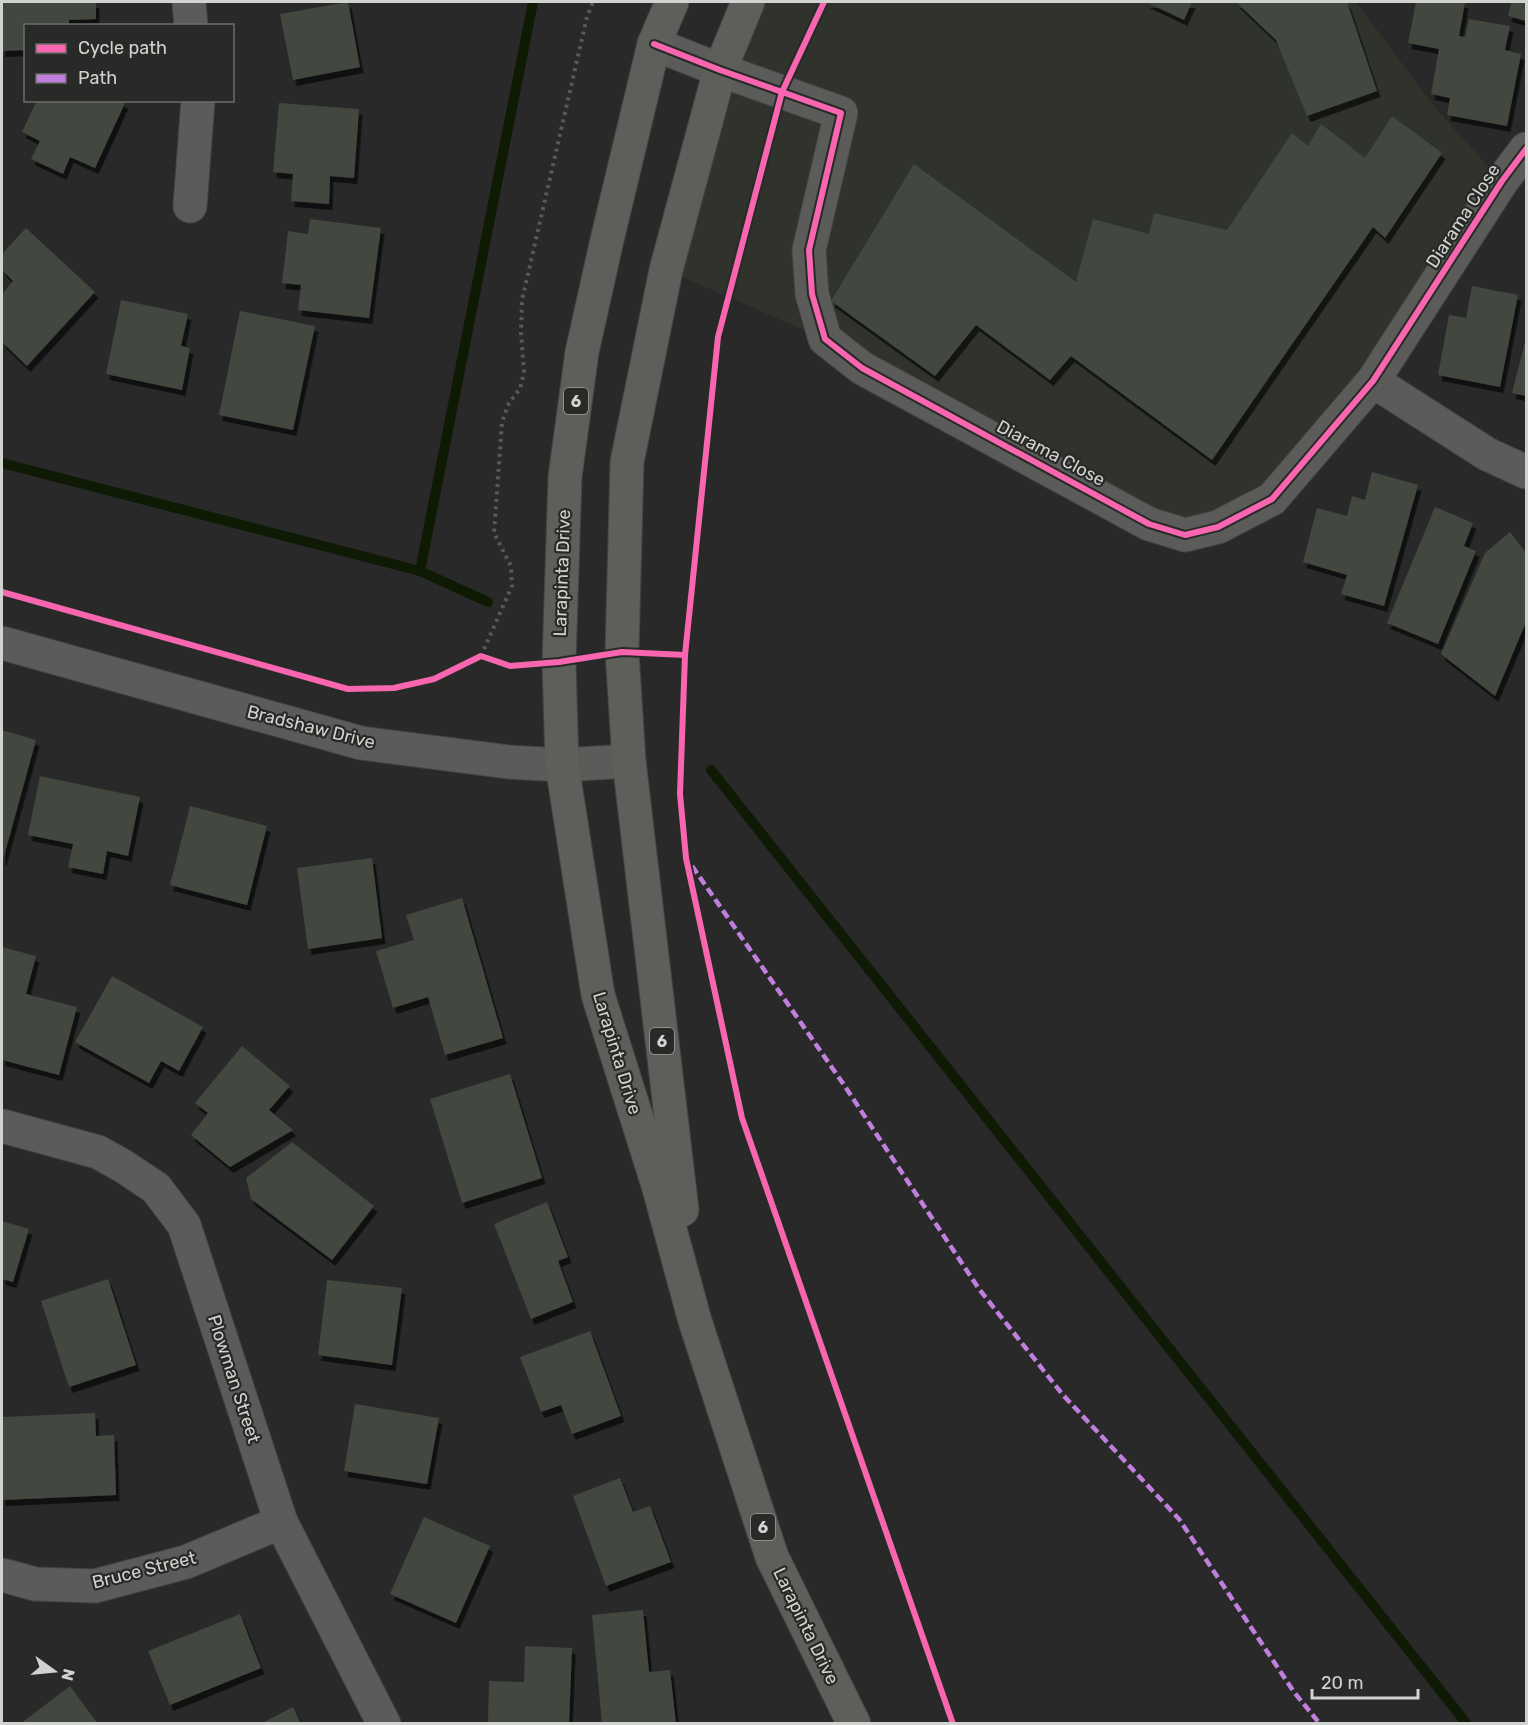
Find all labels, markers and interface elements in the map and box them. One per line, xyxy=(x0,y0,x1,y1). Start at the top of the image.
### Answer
legend xyxy=(24,24,234,102)
text: Cycle path xyxy=(78,37,167,59)
text: Path xyxy=(78,67,117,89)
street label: Diarama Close xyxy=(1421,160,1505,272)
road number: 6 xyxy=(564,388,588,414)
street label: Diarama Close xyxy=(993,415,1109,491)
street label: Larapinta Drive xyxy=(549,509,575,637)
street label: Bradshaw Drive xyxy=(245,700,377,754)
street label: Larapinta Drive xyxy=(588,989,646,1117)
road number: 6 xyxy=(650,1028,674,1054)
street label: Plowman Street xyxy=(203,1312,265,1446)
road number: 6 xyxy=(751,1514,775,1540)
street label: Bruce Street xyxy=(90,1546,198,1594)
street label: Larapinta Drive xyxy=(768,1564,844,1688)
north arrow xyxy=(24,1641,84,1701)
scale bar xyxy=(1312,1662,1418,1700)
text: N xyxy=(57,1667,79,1683)
text: 20 m xyxy=(1321,1672,1363,1694)

